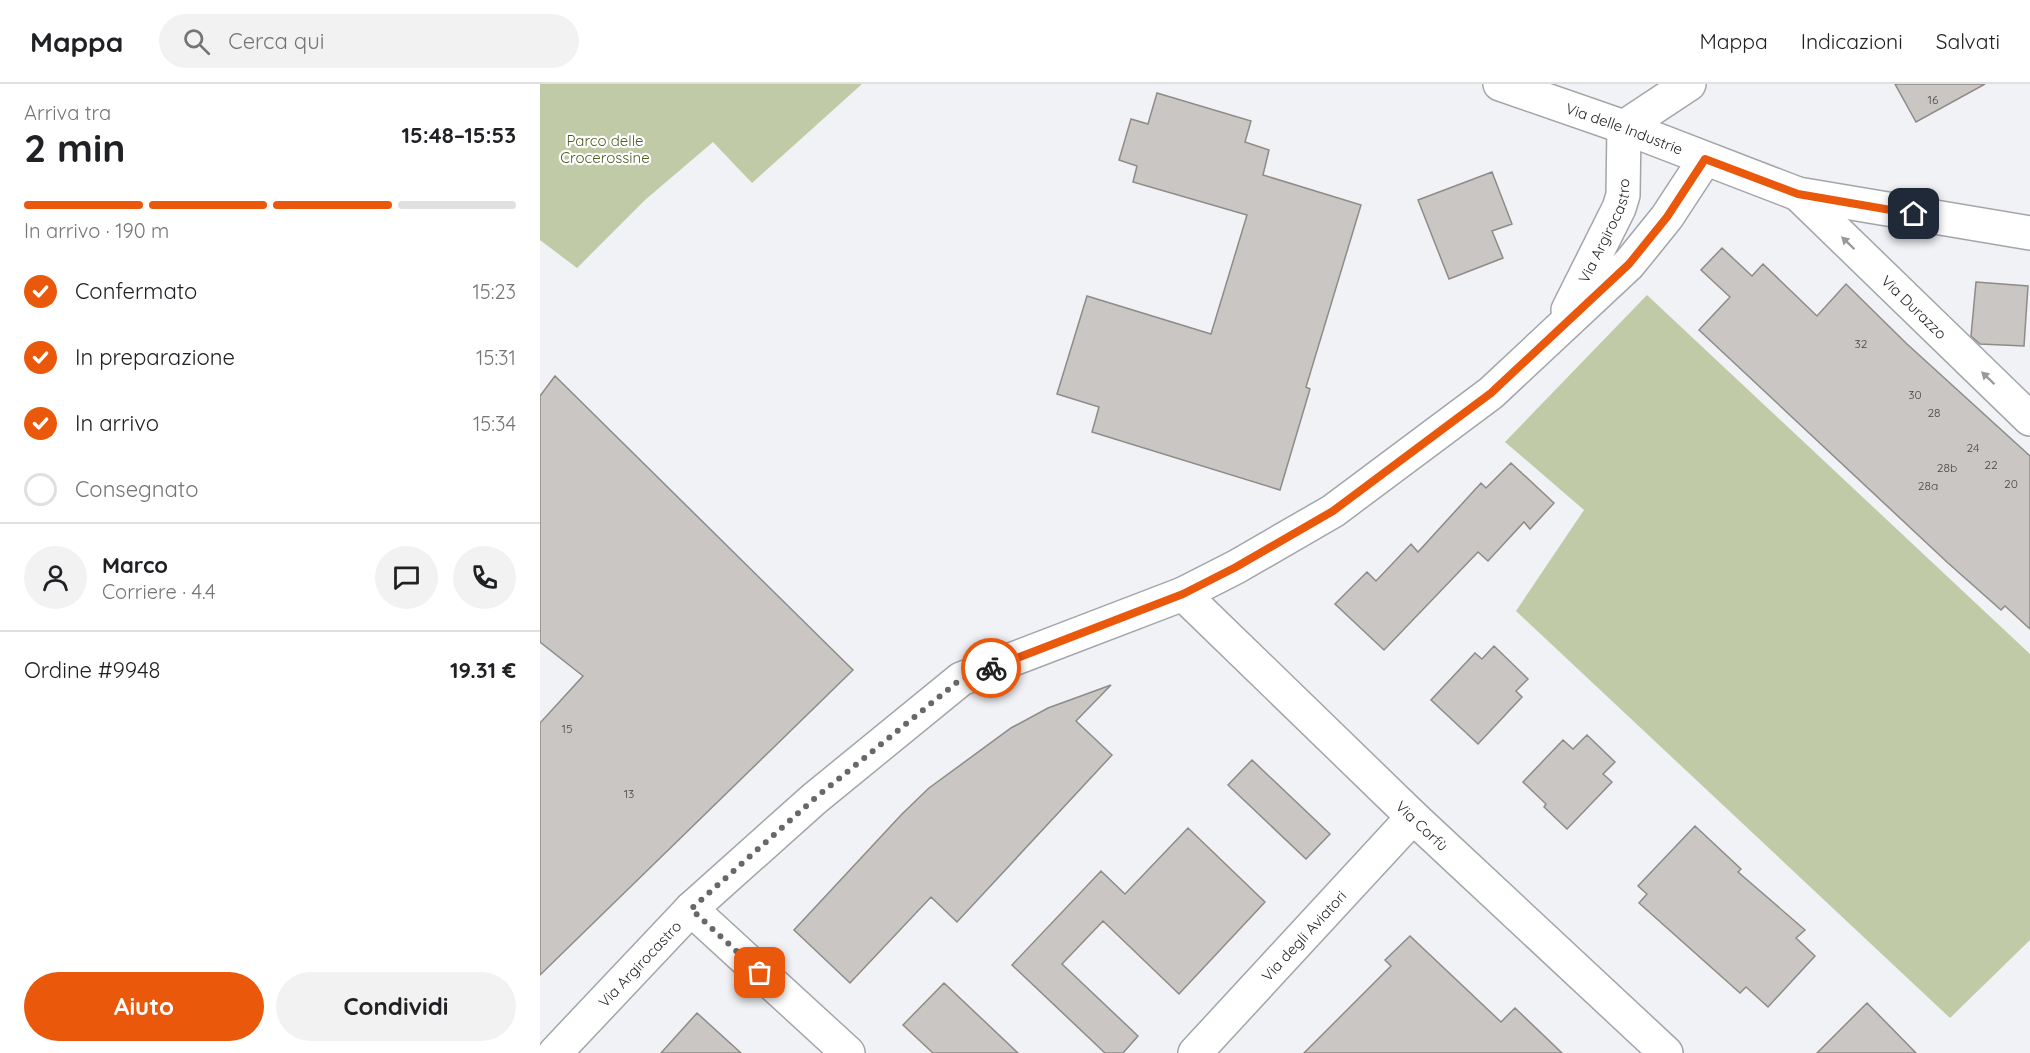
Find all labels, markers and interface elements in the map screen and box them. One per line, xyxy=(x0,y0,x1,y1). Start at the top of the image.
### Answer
search box xyxy=(159,14,579,68)
text: Mappa xyxy=(30,24,123,59)
icon: search xyxy=(180,25,213,58)
text: Cerca qui xyxy=(228,27,324,55)
text: Mappa xyxy=(1699,28,1768,54)
text: Indicazioni xyxy=(1801,28,1903,54)
text: Salvati xyxy=(1936,28,2000,54)
house number: 16 xyxy=(1928,92,1939,107)
street label: Via delle Industrie xyxy=(1563,98,1686,158)
text: Arriva tra xyxy=(24,100,111,125)
text: 15:48–15:53 xyxy=(402,121,516,149)
text: 2 min xyxy=(24,123,126,172)
park label: Parco delle Crocerossine xyxy=(560,131,650,167)
street label: Via Argirocastro xyxy=(1574,178,1633,286)
pin xyxy=(1888,188,1939,239)
icon: home xyxy=(1897,197,1930,230)
text: In arrivo · 190 m xyxy=(24,218,169,243)
one-way arrow xyxy=(1842,236,1856,250)
street label: Via Durazzo xyxy=(1878,271,1951,343)
icon: check xyxy=(24,275,57,308)
text: Confermato xyxy=(75,277,197,305)
text: 15:23 xyxy=(472,279,516,304)
house number: 32 xyxy=(1855,336,1868,351)
icon: check xyxy=(24,341,57,374)
text: In preparazione xyxy=(75,343,235,371)
text: 15:31 xyxy=(476,345,516,370)
one-way arrow xyxy=(1981,372,1995,386)
house number: 30 xyxy=(1908,387,1922,402)
house number: 28 xyxy=(1927,405,1941,420)
icon: check xyxy=(24,407,57,440)
text: In arrivo xyxy=(75,409,159,437)
text: 15:34 xyxy=(473,411,516,436)
house number: 24 xyxy=(1967,440,1979,455)
house number: 22 xyxy=(1984,457,1998,472)
house number: 28b xyxy=(1937,460,1957,475)
text: Consegnato xyxy=(75,475,198,503)
house number: 20 xyxy=(2004,476,2018,491)
house number: 28a xyxy=(1918,478,1938,493)
button: person xyxy=(24,546,87,609)
button: chat xyxy=(375,546,438,609)
button: phone xyxy=(453,546,516,609)
text: Marco xyxy=(102,551,168,579)
text: Corriere · 4.4 xyxy=(102,579,216,604)
courier xyxy=(961,638,1021,698)
icon: bike xyxy=(975,652,1008,685)
text: Ordine #9948 xyxy=(24,656,160,684)
text: 19.31 € xyxy=(450,656,516,684)
house number: 15 xyxy=(562,721,572,736)
house number: 13 xyxy=(624,786,634,801)
street label: Via Corfù xyxy=(1392,796,1452,855)
street label: Via degli Aviatori xyxy=(1257,886,1350,985)
street label: Via Argirocastro xyxy=(594,916,685,1011)
pin xyxy=(734,947,785,998)
icon: bag xyxy=(743,956,776,989)
button: Aiuto xyxy=(24,972,264,1041)
button: Condividi xyxy=(276,972,516,1041)

